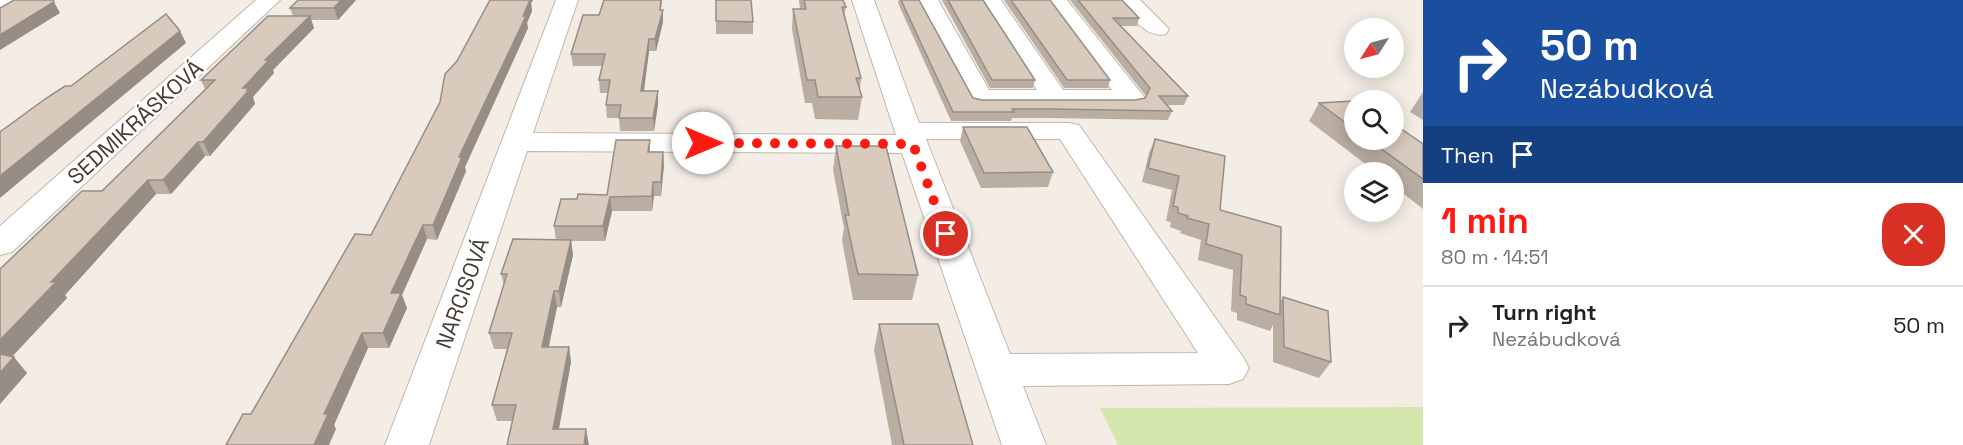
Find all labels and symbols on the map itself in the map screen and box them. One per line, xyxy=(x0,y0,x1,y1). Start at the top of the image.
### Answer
north arrow xyxy=(1344,18,1404,78)
street label: SEDMIKRÁSKOVÁ xyxy=(61,54,209,190)
position arrow xyxy=(671,111,735,175)
pin xyxy=(920,208,971,259)
street label: NARCISOVÁ xyxy=(429,234,495,352)

